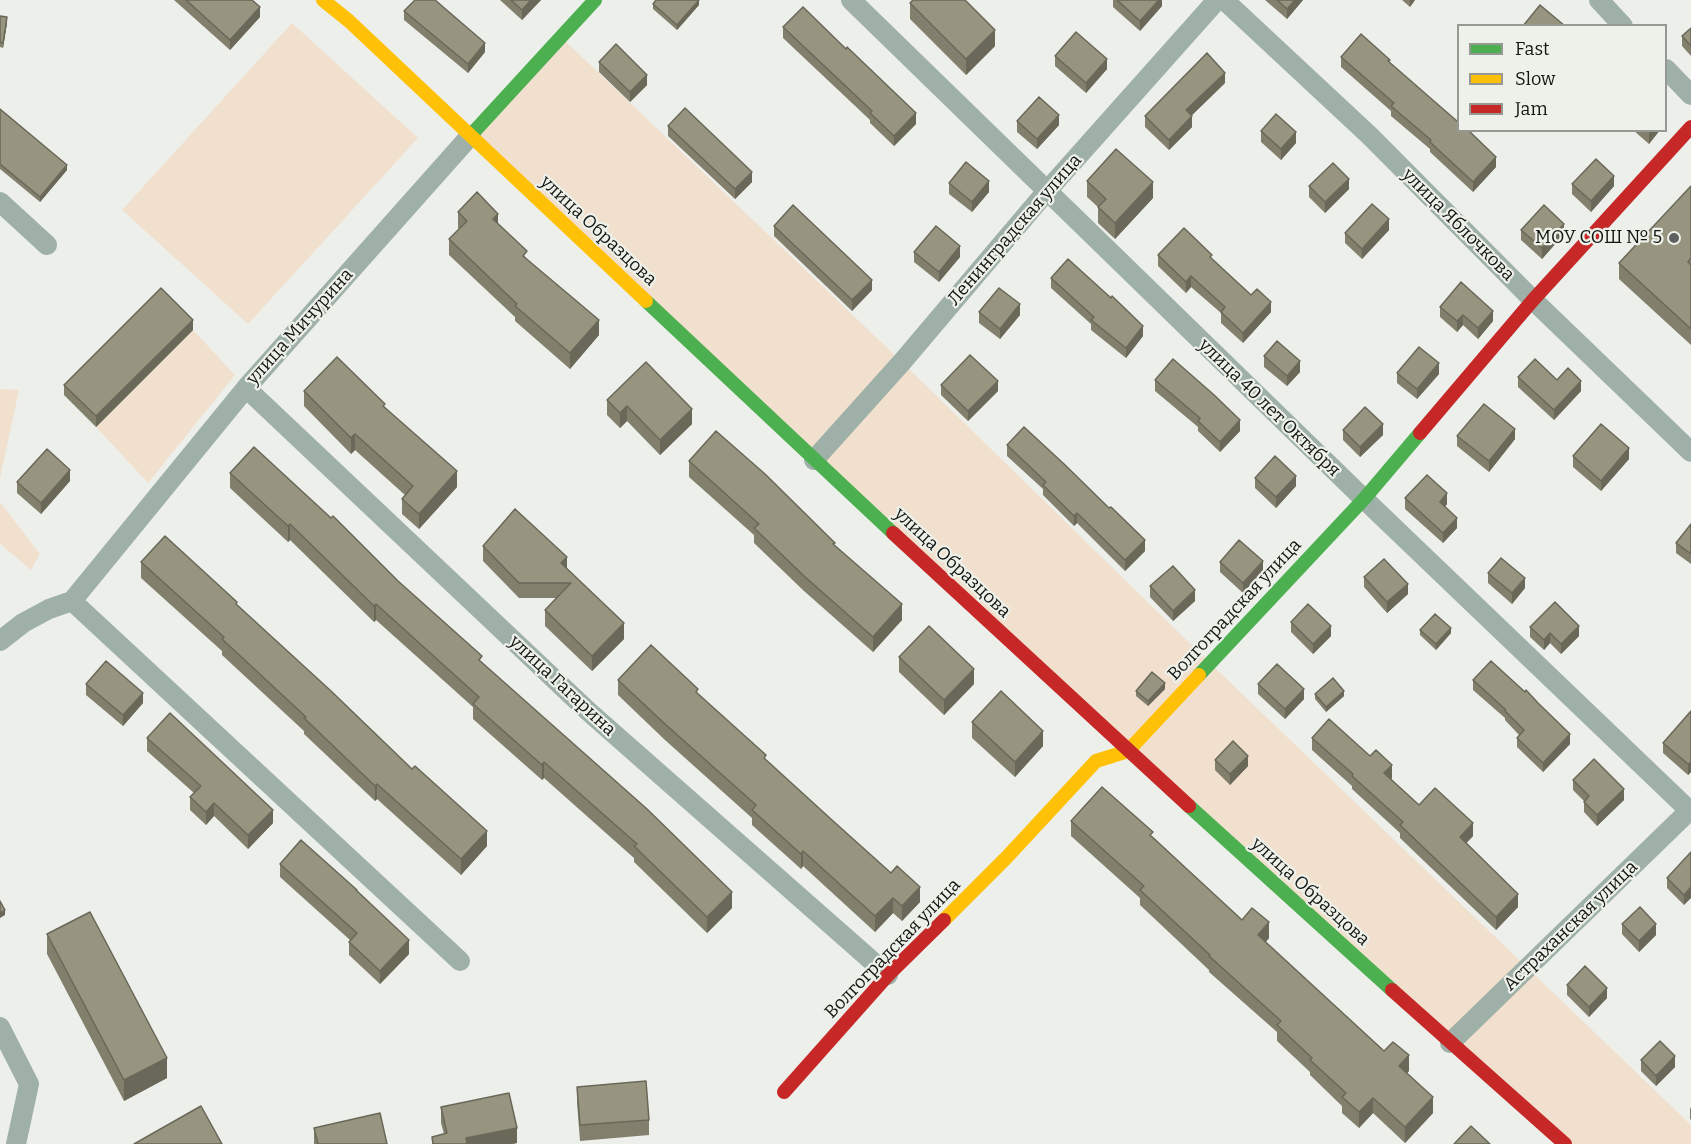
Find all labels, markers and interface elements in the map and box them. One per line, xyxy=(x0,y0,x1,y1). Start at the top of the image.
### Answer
legend xyxy=(1457,24,1667,132)
text: Fast xyxy=(1515,38,1550,60)
text: Slow xyxy=(1515,68,1555,90)
text: Jam xyxy=(1515,98,1548,120)
street label: Ленинградская улица xyxy=(944,150,1086,310)
street label: улица Яблочкова xyxy=(1397,164,1519,286)
street label: улица Образцова xyxy=(535,171,661,291)
place label: МОУ СОШ № 5 xyxy=(1535,227,1662,249)
marker: МОУ СОШ № 5 xyxy=(1667,231,1681,245)
street label: улица Мичурина xyxy=(242,264,358,390)
street label: улица 40 лет Октября xyxy=(1194,335,1344,481)
street label: улица Образцова xyxy=(889,503,1015,623)
street label: Волгоградская улица xyxy=(1164,535,1306,685)
street label: улица Гагарина xyxy=(504,631,620,741)
street label: улица Образцова xyxy=(1246,833,1374,951)
street label: Астраханская улица xyxy=(1500,856,1642,996)
street label: Волгоградская улица xyxy=(821,875,965,1023)

